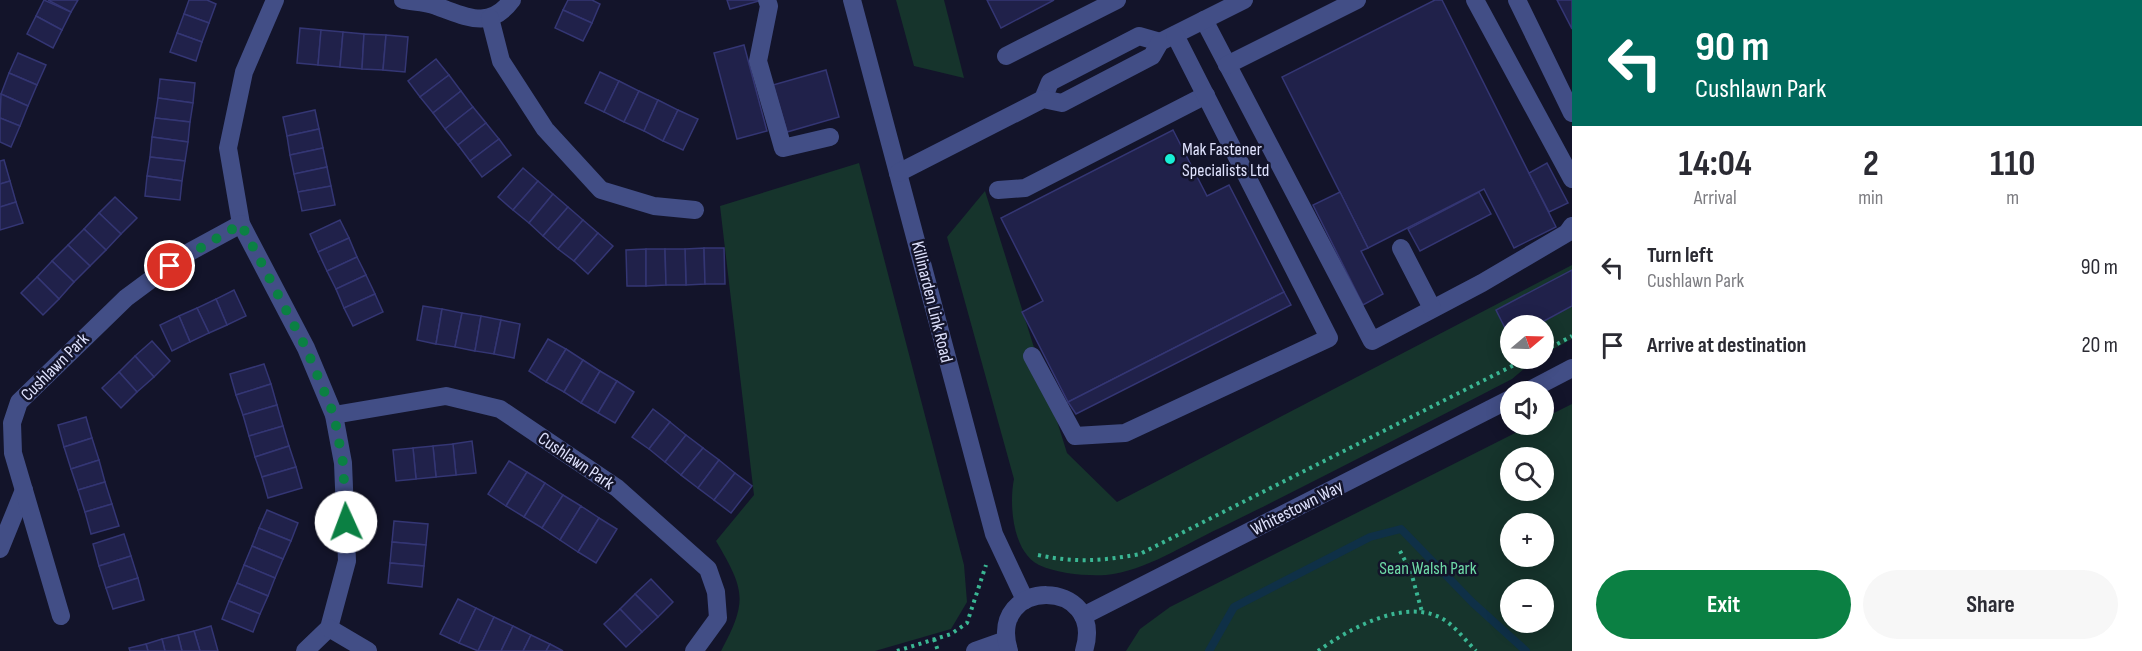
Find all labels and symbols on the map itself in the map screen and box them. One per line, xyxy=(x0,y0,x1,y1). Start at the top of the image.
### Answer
place label: Mak Fastener Specialists Ltd xyxy=(1182,139,1269,181)
marker: Mak Fastener Specialists Ltd xyxy=(1163,152,1177,166)
street label: Killinarden Link Road xyxy=(907,239,957,365)
pin xyxy=(144,240,195,291)
north arrow xyxy=(1500,315,1554,369)
street label: Cushlawn Park xyxy=(17,329,93,405)
street label: Cushlawn Park xyxy=(534,428,618,494)
street label: Whitestown Way xyxy=(1248,476,1346,540)
position arrow xyxy=(314,490,378,554)
park label: Sean Walsh Park xyxy=(1379,558,1477,579)

